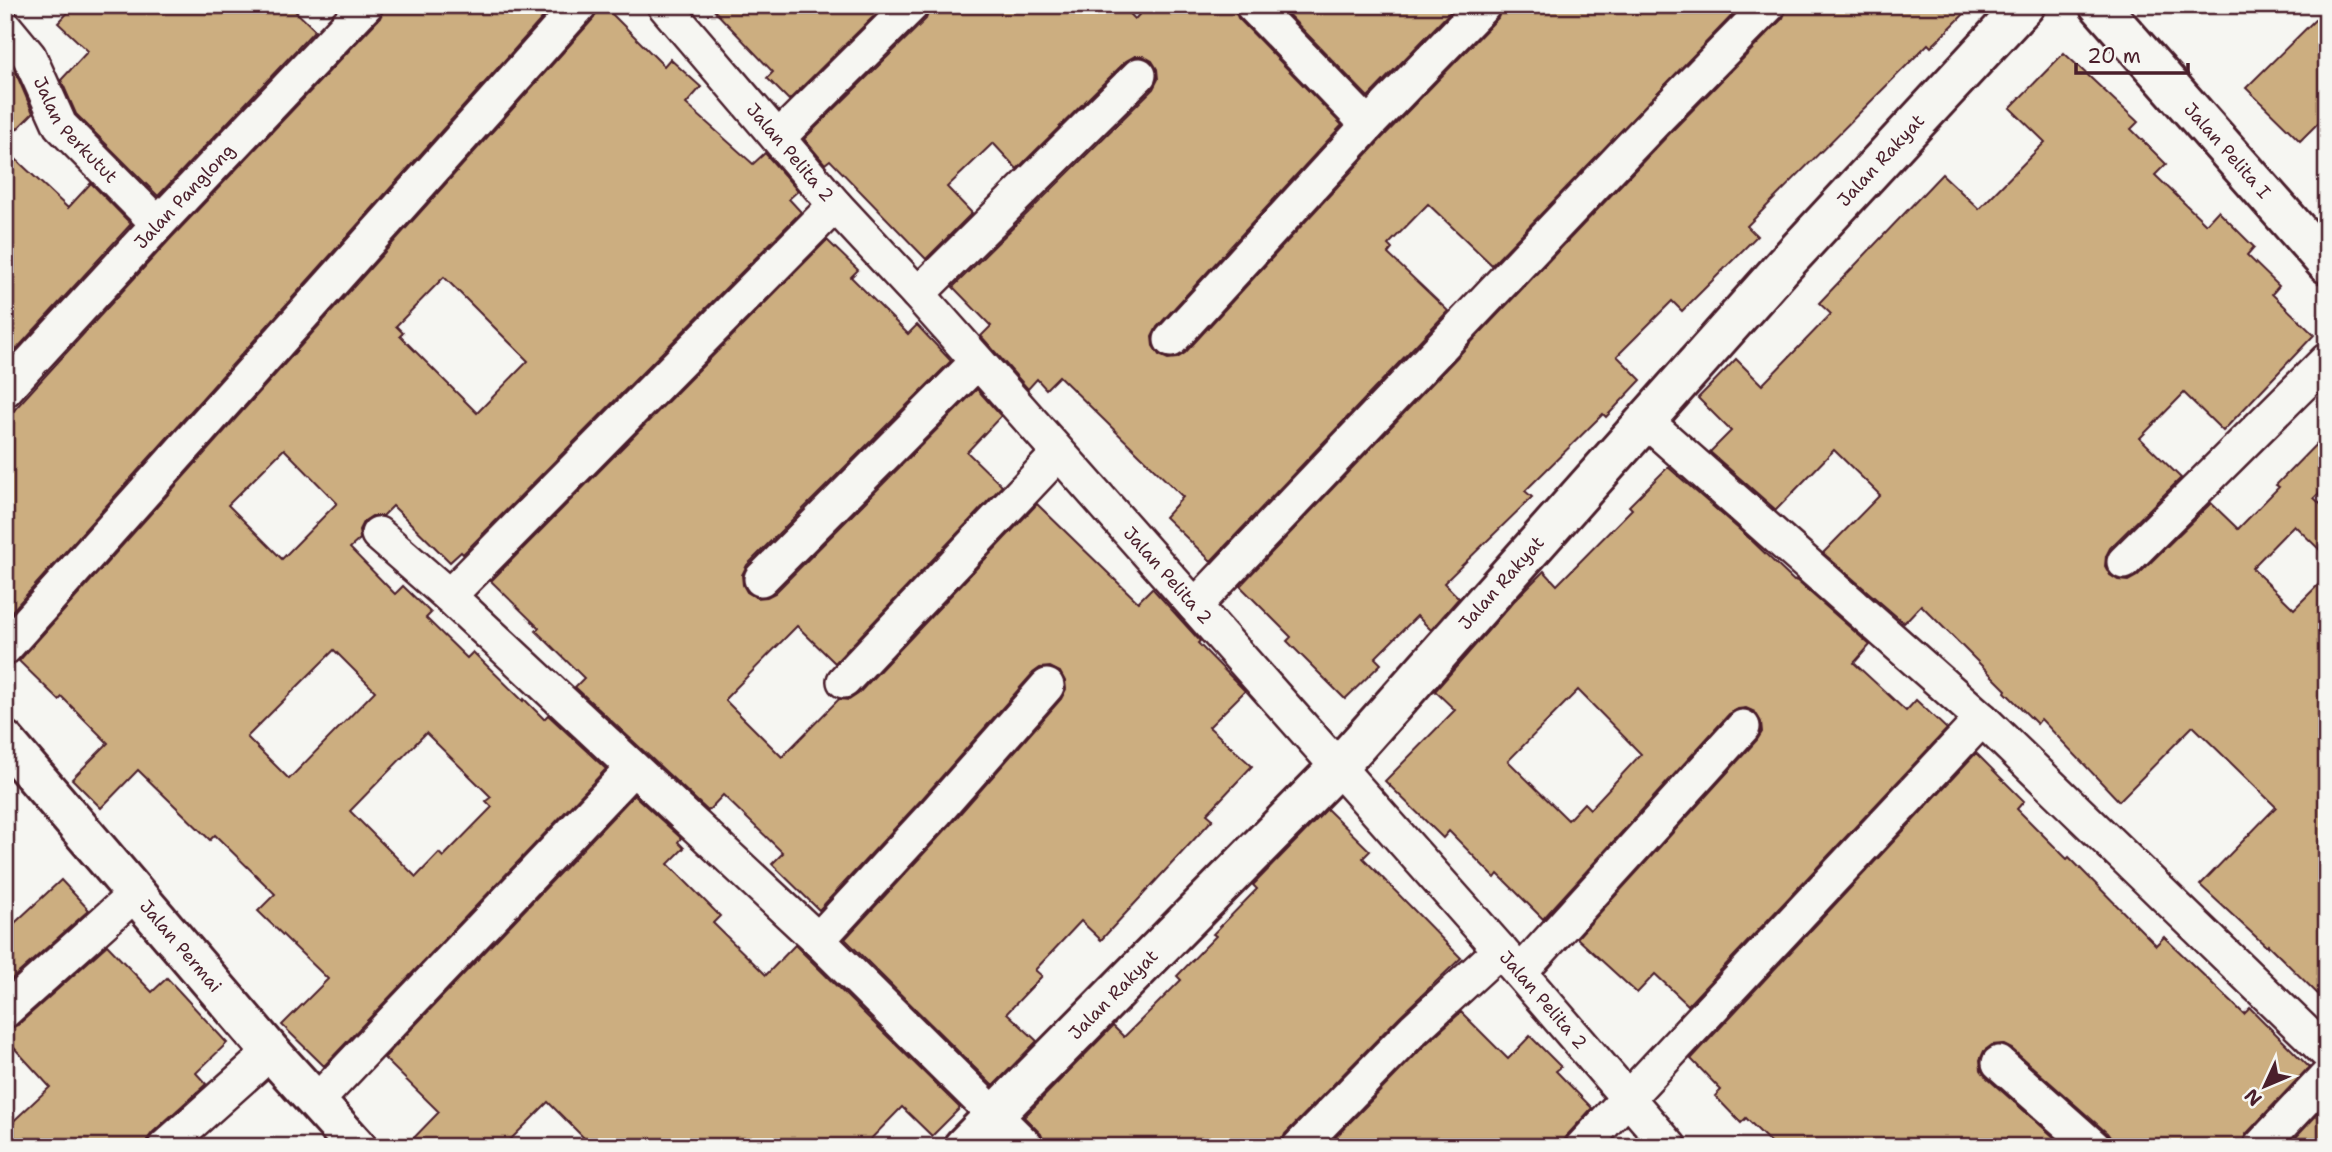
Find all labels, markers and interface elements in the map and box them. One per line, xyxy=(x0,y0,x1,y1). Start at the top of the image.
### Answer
scale bar xyxy=(2076,32,2188,76)
text: 20 m xyxy=(2087,42,2141,70)
street label: Jalan Perkutut xyxy=(28,73,123,188)
street label: Jalan Pelita 2 xyxy=(741,98,839,207)
street label: Jalan Pelita I xyxy=(2178,98,2276,204)
street label: Jalan Rakyat xyxy=(1832,109,1930,212)
street label: Jalan Panglong xyxy=(129,139,240,254)
street label: Jalan Pelita 2 xyxy=(1118,521,1217,629)
street label: Jalan Rakyat xyxy=(1453,531,1550,635)
street label: Jalan Permai xyxy=(134,895,227,998)
street label: Jalan Rakyat xyxy=(1063,944,1163,1045)
street label: Jalan Pelita 2 xyxy=(1494,946,1592,1054)
north arrow xyxy=(2230,1050,2300,1120)
text: N xyxy=(2239,1083,2267,1112)

